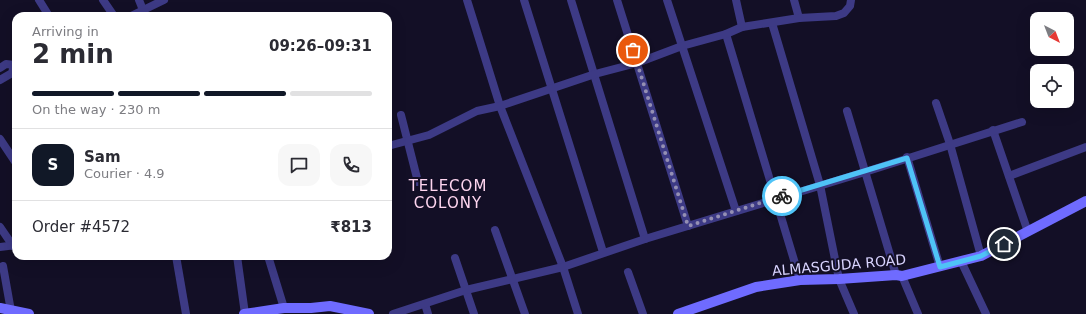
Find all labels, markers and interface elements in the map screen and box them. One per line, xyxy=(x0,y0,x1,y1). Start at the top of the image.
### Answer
north arrow xyxy=(1030,12,1074,56)
map controls xyxy=(1030,12,1074,108)
text: Arriving in xyxy=(32,24,99,39)
pin xyxy=(616,33,650,67)
text: 09:26–09:31 xyxy=(269,37,372,55)
text: 2 min xyxy=(32,39,114,69)
icon: bag xyxy=(622,39,644,61)
button: locate xyxy=(1030,64,1074,108)
text: On the way · 230 m xyxy=(32,102,160,117)
button: chat xyxy=(278,144,320,186)
button: phone xyxy=(330,144,372,186)
text: Sam xyxy=(84,148,121,166)
text: S xyxy=(48,156,58,174)
text: Courier · 4.9 xyxy=(84,166,165,181)
courier xyxy=(762,176,802,216)
district label: TELECOM COLONY xyxy=(408,177,487,212)
icon: bike xyxy=(771,185,793,207)
text: Order #4572 xyxy=(32,218,130,236)
text: ₹813 xyxy=(330,218,372,236)
pin xyxy=(987,227,1021,261)
icon: home xyxy=(993,233,1015,255)
street label: ALMASGUDA ROAD xyxy=(771,251,907,279)

